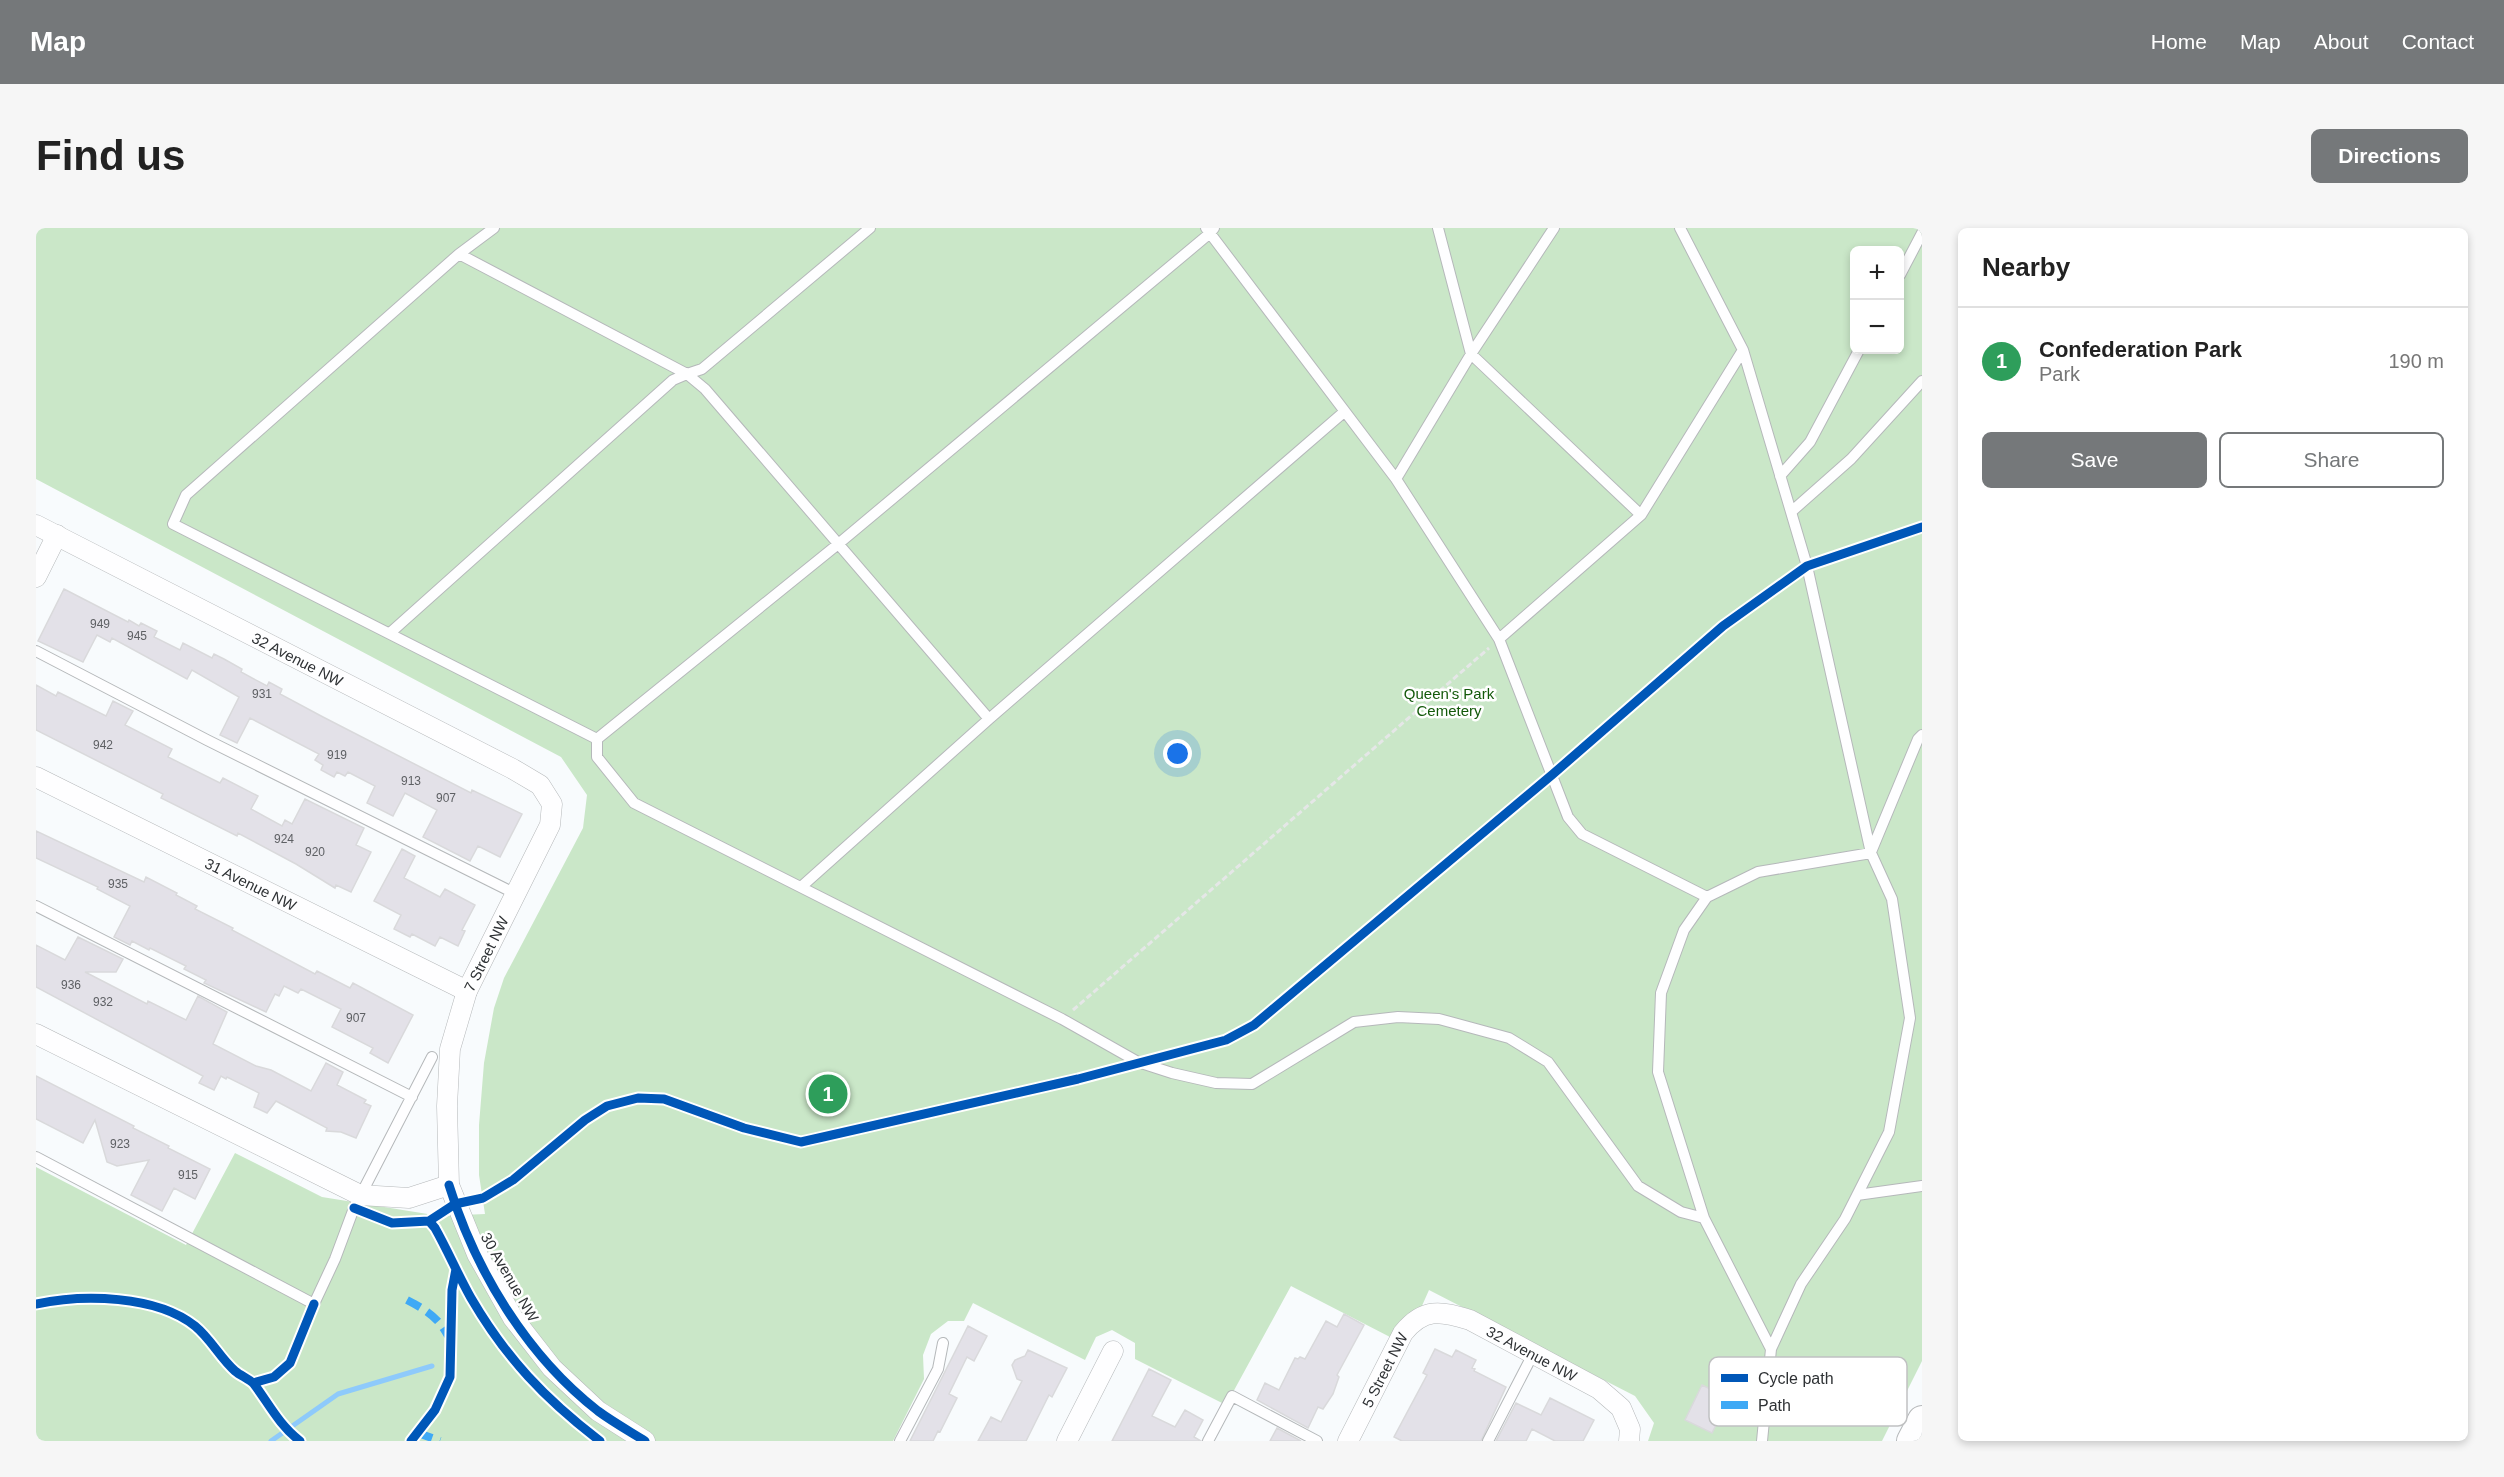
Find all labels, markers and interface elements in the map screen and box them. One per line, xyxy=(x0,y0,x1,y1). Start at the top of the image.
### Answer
text: Map xyxy=(30,26,86,57)
text: Home xyxy=(2151,30,2207,53)
text: Map xyxy=(2240,30,2281,53)
text: About xyxy=(2314,30,2369,53)
text: Contact xyxy=(2402,30,2474,53)
button: Directions xyxy=(2311,129,2468,183)
text: Find us xyxy=(36,132,185,179)
map controls xyxy=(1850,246,1904,354)
button: + xyxy=(1850,246,1904,300)
text: Nearby xyxy=(1982,252,2070,282)
button: − xyxy=(1850,300,1904,354)
text: Confederation Park xyxy=(2039,337,2242,362)
text: 1 xyxy=(1996,350,2007,372)
text: 190 m xyxy=(2388,350,2444,372)
text: Park xyxy=(2039,363,2080,385)
button: Save xyxy=(1982,432,2207,488)
button: Share xyxy=(2219,432,2444,488)
house number: 949 xyxy=(90,617,110,631)
house number: 945 xyxy=(127,629,147,643)
street label: 32 Avenue NW xyxy=(249,629,347,690)
park label: Queen's Park Cemetery xyxy=(1404,685,1495,719)
house number: 931 xyxy=(252,687,272,701)
house number: 942 xyxy=(93,738,113,752)
your location xyxy=(1163,739,1192,768)
house number: 919 xyxy=(327,748,347,762)
house number: 913 xyxy=(401,774,421,788)
house number: 907 xyxy=(436,791,456,805)
house number: 924 xyxy=(274,832,294,846)
house number: 920 xyxy=(305,845,325,859)
street label: 31 Avenue NW xyxy=(202,854,300,914)
house number: 935 xyxy=(108,877,128,891)
street label: 7 Street NW xyxy=(460,913,512,994)
house number: 936 xyxy=(61,978,81,992)
house number: 932 xyxy=(93,995,113,1009)
house number: 907 xyxy=(346,1011,366,1025)
pin: 1 xyxy=(808,1072,848,1116)
house number: 923 xyxy=(110,1137,130,1151)
house number: 915 xyxy=(178,1168,198,1182)
street label: 30 Avenue NW xyxy=(478,1230,543,1325)
street label: 32 Avenue NW xyxy=(1484,1322,1581,1385)
street label: 5 Street NW xyxy=(1358,1329,1411,1410)
legend xyxy=(1709,1357,1907,1426)
text: Cycle path xyxy=(1758,1370,1834,1387)
text: Path xyxy=(1758,1397,1791,1414)

